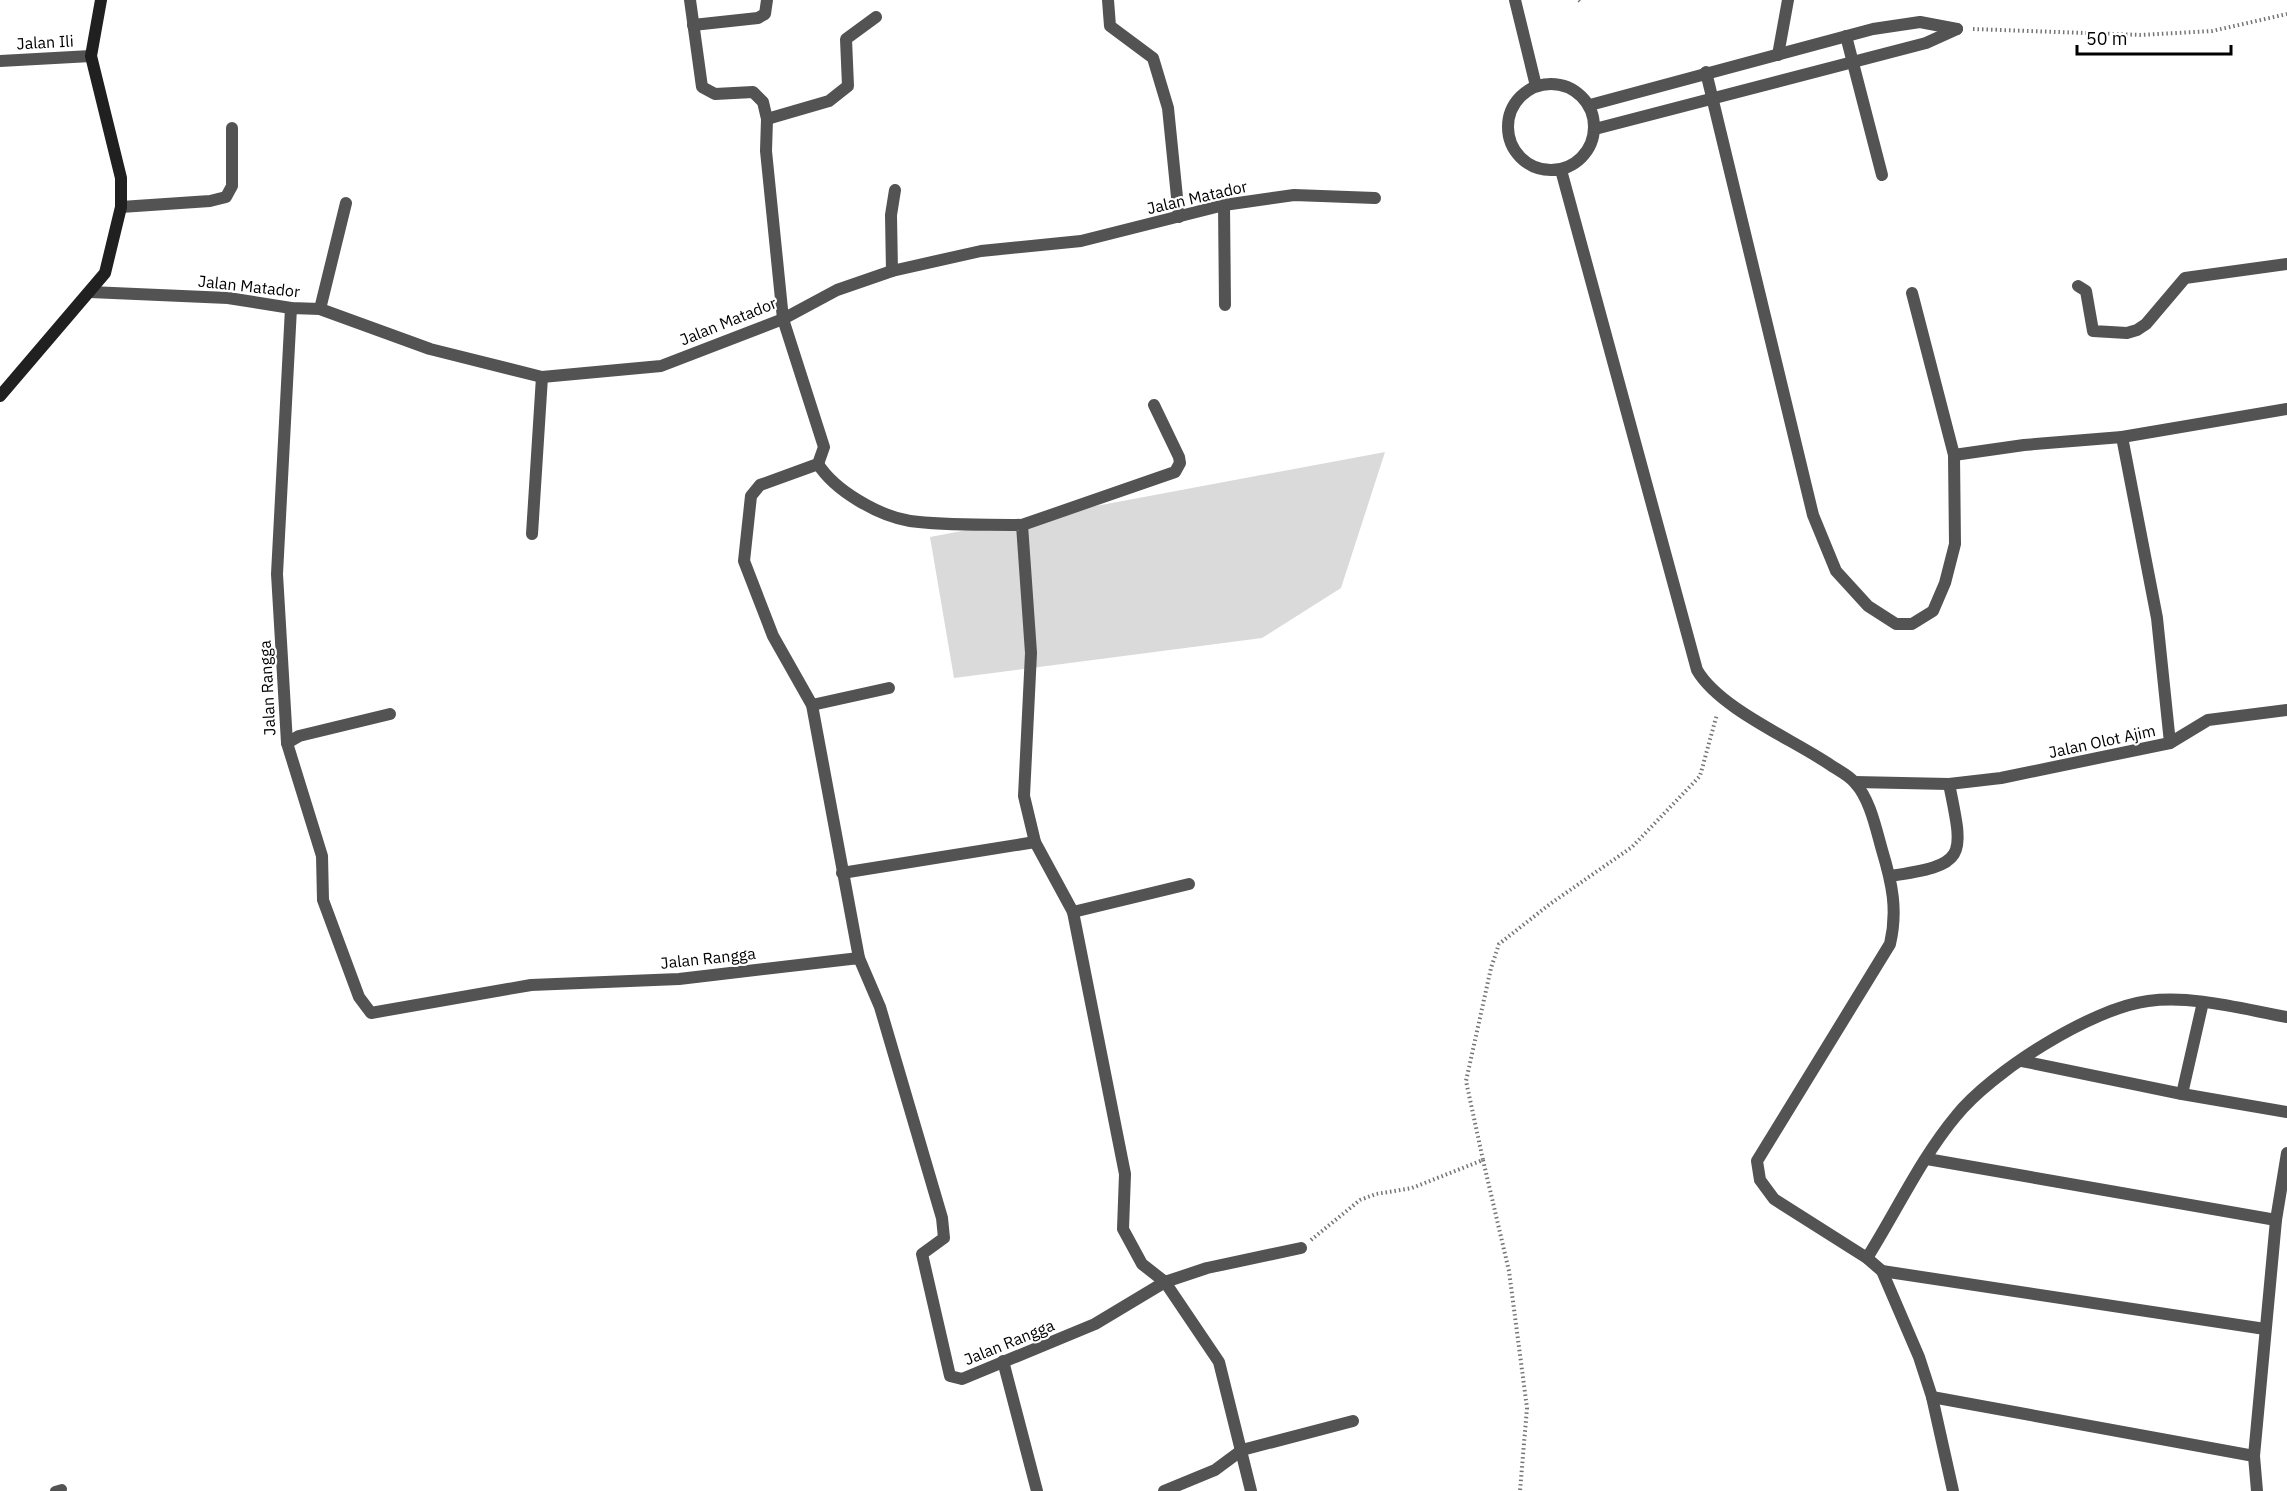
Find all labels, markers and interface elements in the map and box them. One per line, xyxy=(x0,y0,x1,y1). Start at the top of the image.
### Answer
scale bar xyxy=(2077,18,2232,56)
text: 50 m xyxy=(2086,27,2128,50)
street label: Jalan Ili xyxy=(16,31,74,53)
street label: Jalan Matador xyxy=(1145,176,1249,218)
street label: Jalan Matador xyxy=(197,271,301,301)
street label: Jalan Matador xyxy=(677,293,779,349)
street label: Jalan Rangga xyxy=(254,639,279,736)
street label: Jalan Olot Ajim xyxy=(2047,720,2157,762)
street label: Jalan Rangga xyxy=(659,943,757,973)
street label: Jalan Rangga xyxy=(961,1315,1057,1369)

